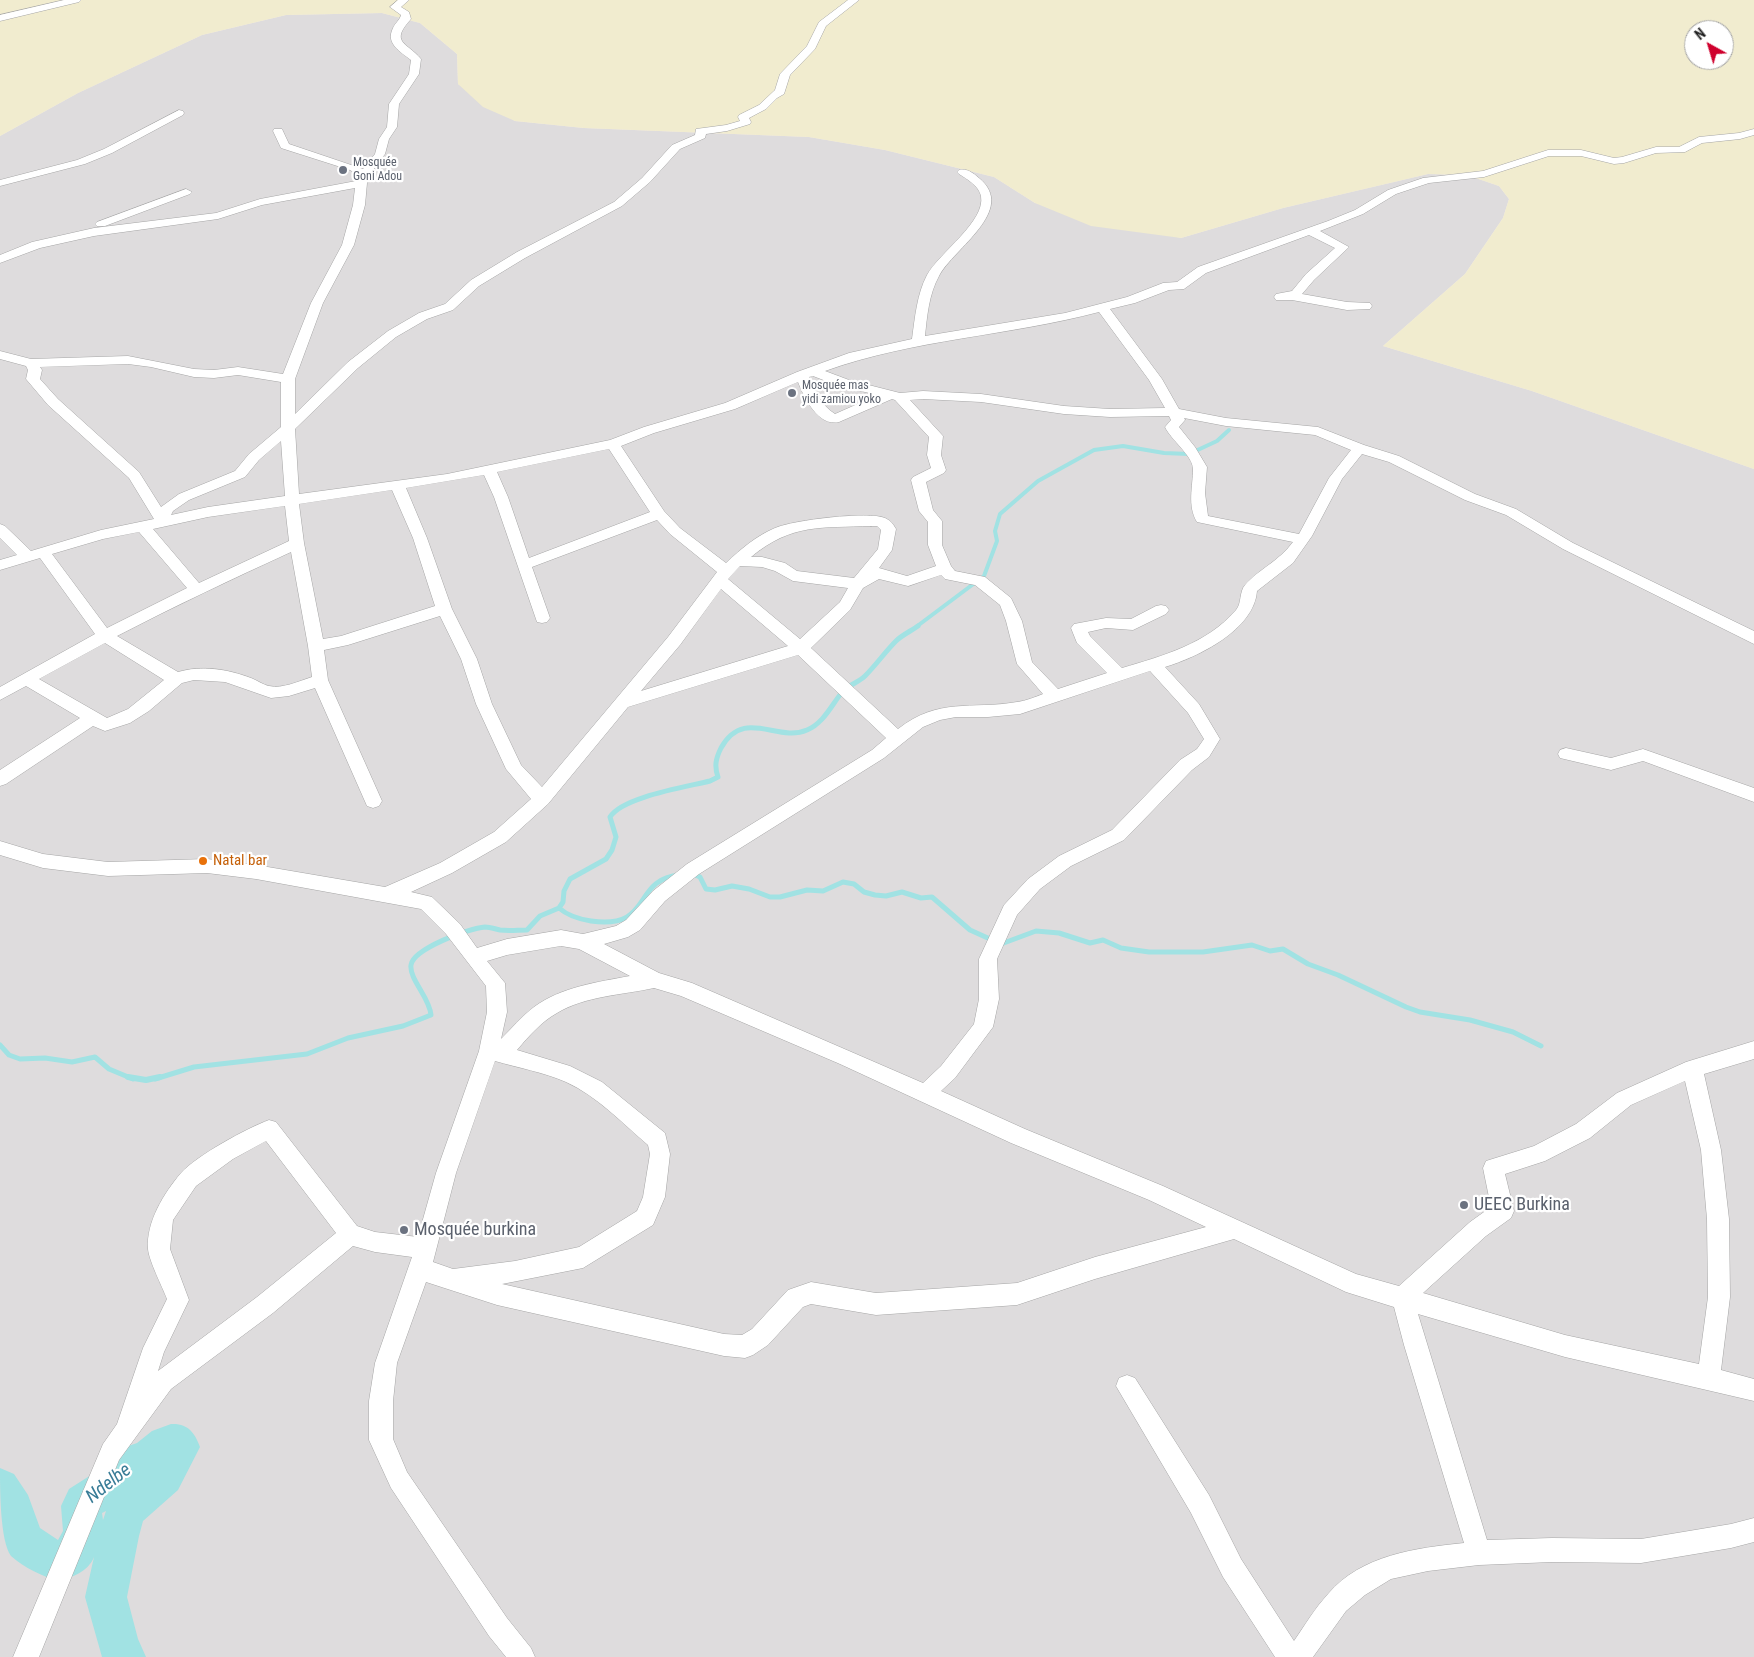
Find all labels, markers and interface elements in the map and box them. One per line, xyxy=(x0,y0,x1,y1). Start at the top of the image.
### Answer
north arrow xyxy=(1684,20,1734,70)
text: N xyxy=(1692,25,1709,43)
place label: Mosquée Goni Adou xyxy=(353,156,402,184)
marker: Mosquée Goni Adou xyxy=(337,164,349,176)
place label: Mosquée mas yidi zamiou yoko xyxy=(802,379,881,407)
marker: Mosquée mas yidi zamiou yoko xyxy=(786,387,798,399)
place label: Natal bar xyxy=(213,852,267,870)
marker: Natal bar xyxy=(197,855,209,867)
place label: UEEC Burkina xyxy=(1474,1194,1570,1216)
marker: UEEC Burkina xyxy=(1458,1199,1470,1211)
place label: Mosquée burkina xyxy=(414,1219,536,1241)
marker: Mosquée burkina xyxy=(398,1224,410,1236)
water label: Ndelbe xyxy=(82,1459,136,1509)

